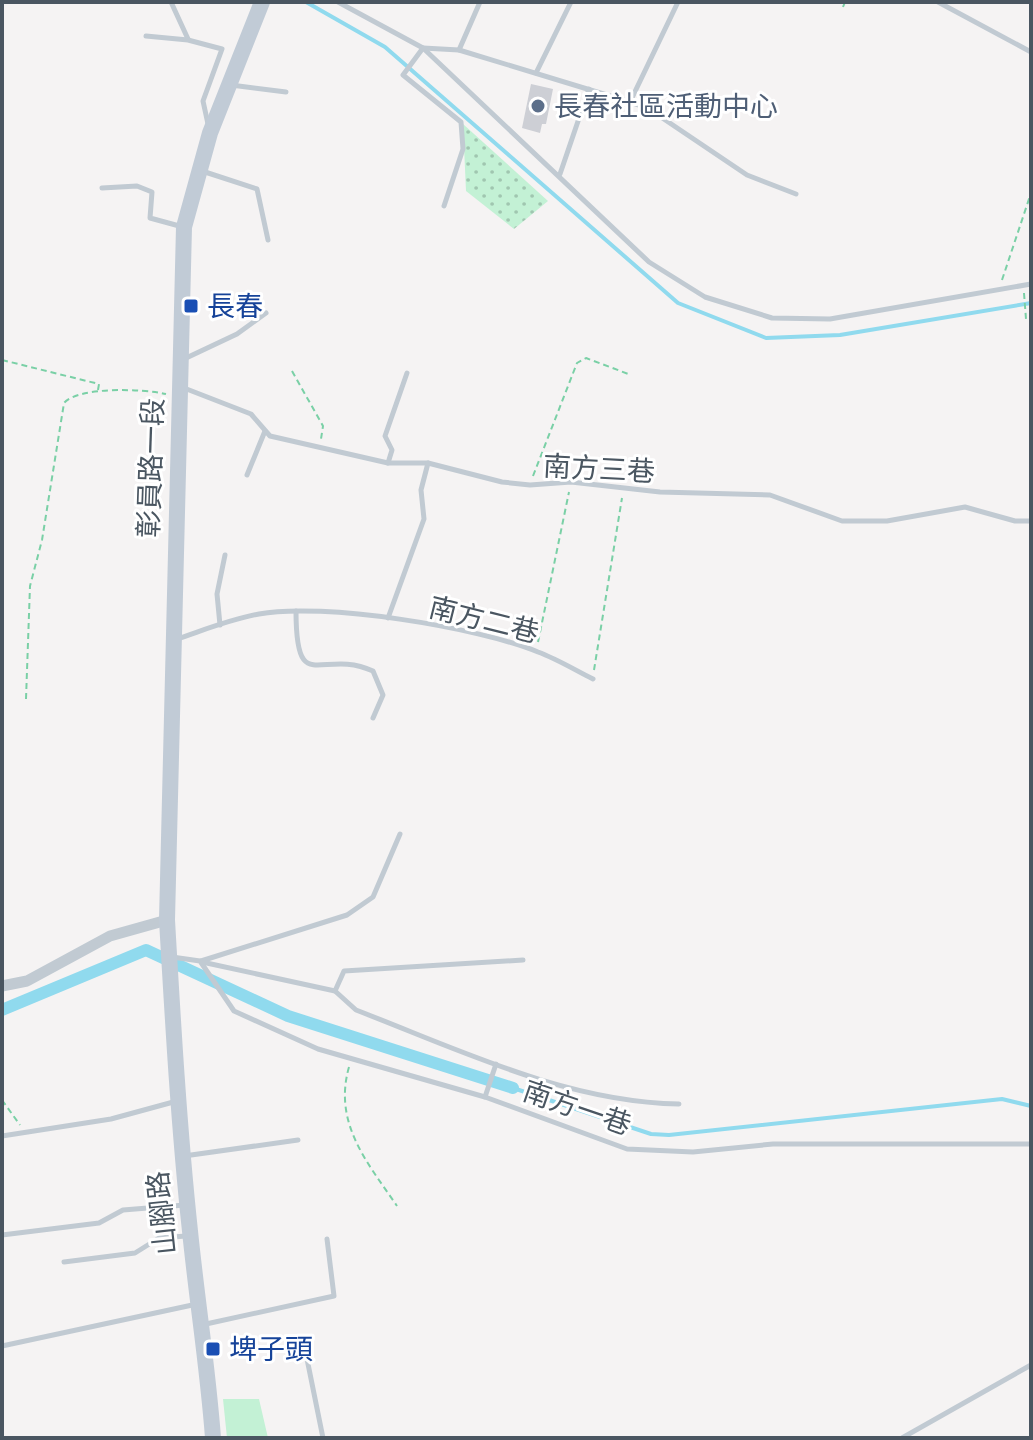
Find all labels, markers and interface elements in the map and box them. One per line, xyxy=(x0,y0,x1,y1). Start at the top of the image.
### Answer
place label: 長春社區活動中心 xyxy=(554,90,778,123)
marker: 長春社區活動中心 xyxy=(529,97,547,115)
place label: 長春 xyxy=(207,290,263,323)
marker: 長春 xyxy=(182,297,200,315)
street label: 彰員路一段 xyxy=(132,397,170,539)
street label: 南方三巷 xyxy=(542,450,656,488)
street label: 南方二巷 xyxy=(426,590,542,650)
street label: 南方一巷 xyxy=(519,1074,635,1142)
street label: 山腳路 xyxy=(141,1169,183,1257)
place label: 埤子頭 xyxy=(229,1333,313,1366)
marker: 埤子頭 xyxy=(204,1340,222,1358)

